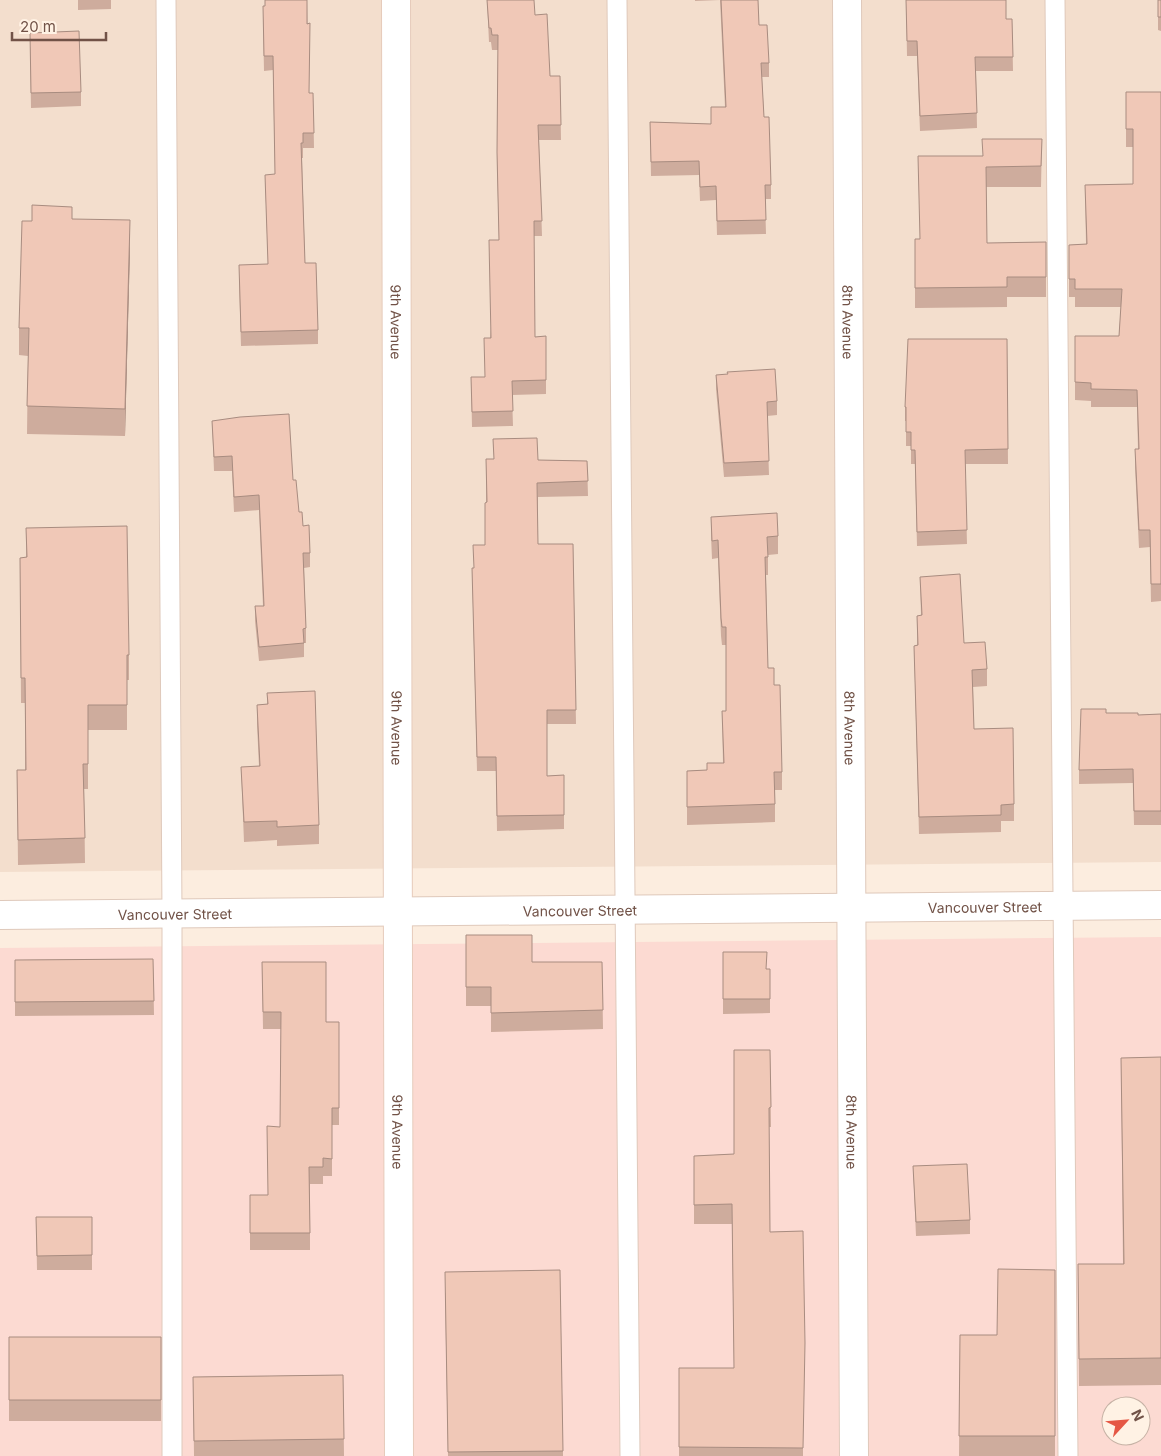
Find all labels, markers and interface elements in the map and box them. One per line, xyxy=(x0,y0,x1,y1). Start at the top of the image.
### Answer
scale bar xyxy=(12,10,106,42)
text: 20 m xyxy=(20,17,56,36)
street label: 9th Avenue xyxy=(388,285,405,359)
street label: 8th Avenue xyxy=(840,285,857,359)
street label: 9th Avenue xyxy=(389,691,406,765)
street label: 8th Avenue xyxy=(842,691,859,765)
street label: Vancouver Street xyxy=(928,898,1043,916)
street label: Vancouver Street xyxy=(523,901,638,919)
street label: Vancouver Street xyxy=(118,904,233,922)
street label: 9th Avenue xyxy=(390,1095,407,1169)
street label: 8th Avenue xyxy=(844,1095,861,1169)
north arrow xyxy=(1101,1396,1151,1446)
text: N xyxy=(1128,1407,1148,1424)

